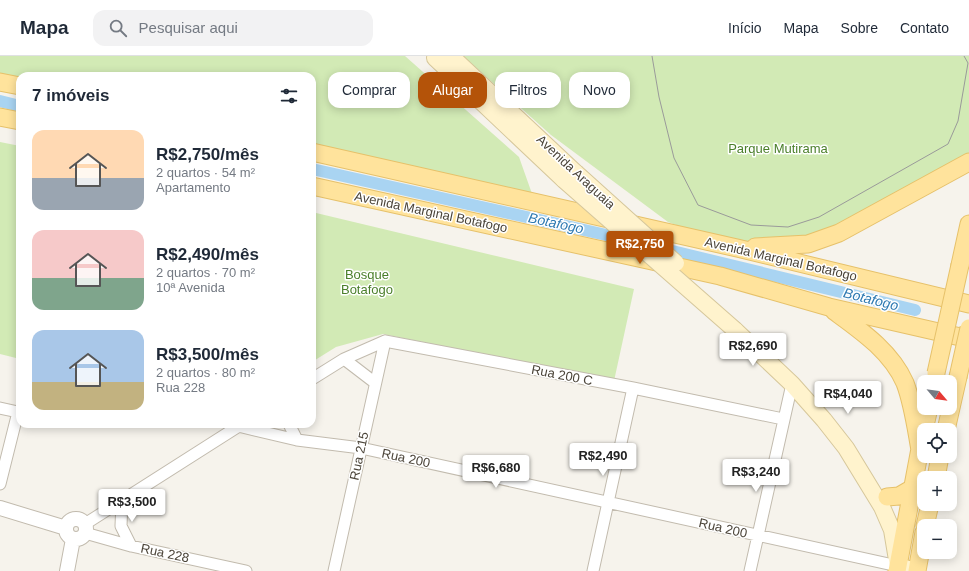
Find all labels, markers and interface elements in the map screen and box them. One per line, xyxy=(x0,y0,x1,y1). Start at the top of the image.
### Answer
search box xyxy=(93,10,373,46)
text: Mapa xyxy=(20,17,69,38)
icon: search xyxy=(107,17,129,39)
text: Pesquisar aqui xyxy=(139,19,238,36)
text: Início xyxy=(728,20,762,36)
text: Mapa xyxy=(784,20,819,36)
text: Sobre xyxy=(841,20,878,36)
text: Contato xyxy=(900,20,949,36)
chip: Comprar xyxy=(328,72,410,108)
chip: Alugar xyxy=(418,72,487,108)
chip: Filtros xyxy=(495,72,561,108)
chip: Novo xyxy=(569,72,630,108)
icon: filters xyxy=(278,85,300,107)
text: 7 imóveis xyxy=(32,86,110,105)
street label: Avenida Araguaia xyxy=(534,132,619,213)
park label: Parque Mutirama xyxy=(728,141,829,156)
text: R$2,750/mês xyxy=(156,145,259,164)
icon: home xyxy=(64,146,112,194)
text: 2 quartos · 54 m² xyxy=(156,165,255,180)
text: Apartamento xyxy=(156,180,230,195)
street label: Avenida Marginal Botafogo xyxy=(353,188,509,236)
water label: Botafogo xyxy=(527,209,585,237)
pin: R$2,750 xyxy=(603,231,677,265)
street label: Avenida Marginal Botafogo xyxy=(703,234,859,284)
text: R$2,750 xyxy=(615,236,665,251)
text: R$2,490/mês xyxy=(156,245,259,264)
icon: home xyxy=(64,246,112,294)
text: 2 quartos · 70 m² xyxy=(156,265,255,280)
park label: Bosque Botafogo xyxy=(341,267,393,297)
text: 10ª Avenida xyxy=(156,280,225,295)
water label: Botafogo xyxy=(842,284,900,314)
pin: R$2,690 xyxy=(716,333,790,367)
text: R$2,690 xyxy=(728,338,778,353)
text: R$3,500/mês xyxy=(156,345,259,364)
icon: home xyxy=(64,346,112,394)
street label: Rua 200 C xyxy=(530,362,594,388)
text: 2 quartos · 80 m² xyxy=(156,365,255,380)
north arrow xyxy=(917,375,957,415)
map controls xyxy=(917,375,957,559)
text: Rua 228 xyxy=(156,380,205,395)
pin: R$4,040 xyxy=(811,381,885,415)
text: R$4,040 xyxy=(823,386,873,401)
button: locate xyxy=(917,423,957,463)
street label: Rua 215 xyxy=(347,430,371,482)
pin: R$2,490 xyxy=(566,443,640,477)
street label: Rua 200 xyxy=(380,446,432,470)
text: R$2,490 xyxy=(578,448,628,463)
pin: R$6,680 xyxy=(459,455,533,489)
pin: R$3,240 xyxy=(719,459,793,493)
text: R$6,680 xyxy=(471,460,521,475)
text: R$3,240 xyxy=(731,464,781,479)
button: + xyxy=(917,471,957,511)
pin: R$3,500 xyxy=(95,489,169,523)
text: R$3,500 xyxy=(107,494,157,509)
street label: Rua 200 xyxy=(697,515,749,541)
button: − xyxy=(917,519,957,559)
street label: Rua 228 xyxy=(139,541,191,565)

